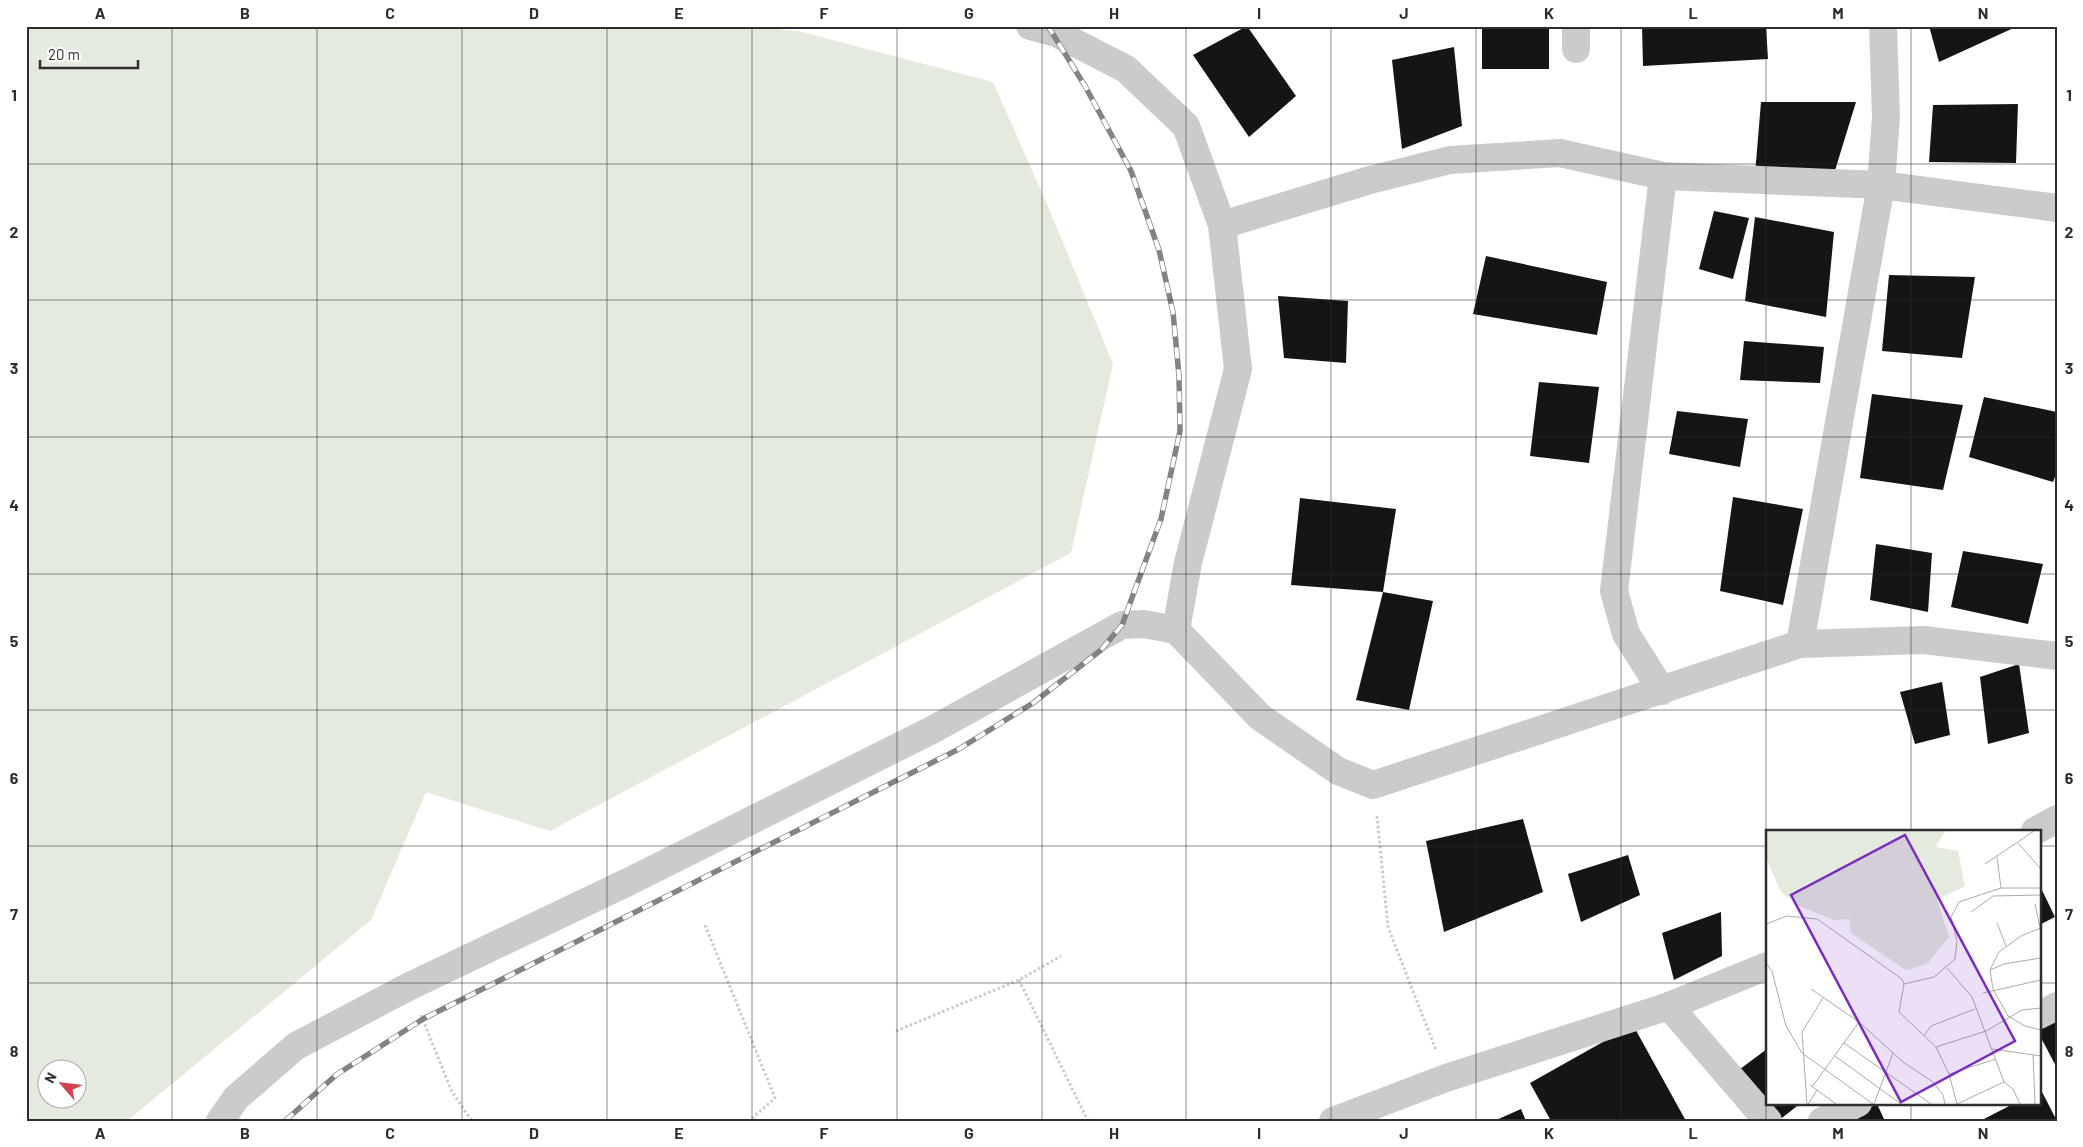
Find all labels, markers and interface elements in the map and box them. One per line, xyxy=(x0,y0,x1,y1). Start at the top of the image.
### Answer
text: A xyxy=(95,3,106,22)
text: B xyxy=(240,3,250,22)
text: C xyxy=(385,3,395,22)
text: D xyxy=(529,3,539,22)
text: E xyxy=(674,3,684,22)
text: F xyxy=(820,3,829,22)
text: G xyxy=(964,3,974,22)
text: H xyxy=(1109,3,1119,22)
text: I xyxy=(1257,3,1261,22)
text: J xyxy=(1399,3,1409,22)
text: K xyxy=(1544,3,1554,22)
text: L xyxy=(1688,3,1698,22)
text: M xyxy=(1832,3,1844,22)
text: N xyxy=(1978,3,1988,22)
scale bar xyxy=(40,38,138,70)
text: 20 m xyxy=(48,45,80,63)
text: 1 xyxy=(11,85,17,104)
text: 1 xyxy=(2066,85,2072,104)
text: 2 xyxy=(10,222,19,241)
text: 2 xyxy=(2065,222,2074,241)
text: 3 xyxy=(10,358,18,377)
text: 3 xyxy=(2065,358,2073,377)
text: 4 xyxy=(9,495,19,514)
text: 4 xyxy=(2064,495,2074,514)
text: 5 xyxy=(10,631,19,650)
text: 5 xyxy=(2065,631,2074,650)
text: 6 xyxy=(10,768,19,787)
text: 6 xyxy=(2065,768,2074,787)
inset map xyxy=(1766,830,2040,1104)
text: 7 xyxy=(10,904,18,923)
text: 7 xyxy=(2065,904,2073,923)
text: 8 xyxy=(10,1041,19,1060)
text: 8 xyxy=(2065,1041,2074,1060)
north arrow xyxy=(38,1060,88,1110)
text: N xyxy=(40,1070,60,1086)
text: A xyxy=(95,1123,106,1142)
text: B xyxy=(240,1123,250,1142)
text: C xyxy=(385,1123,395,1142)
text: D xyxy=(529,1123,539,1142)
text: E xyxy=(674,1123,684,1142)
text: F xyxy=(820,1123,829,1142)
text: G xyxy=(964,1123,974,1142)
text: H xyxy=(1109,1123,1119,1142)
text: I xyxy=(1257,1123,1261,1142)
text: J xyxy=(1399,1123,1409,1142)
text: K xyxy=(1544,1123,1554,1142)
text: L xyxy=(1688,1123,1698,1142)
text: M xyxy=(1832,1123,1844,1142)
text: N xyxy=(1978,1123,1988,1142)

